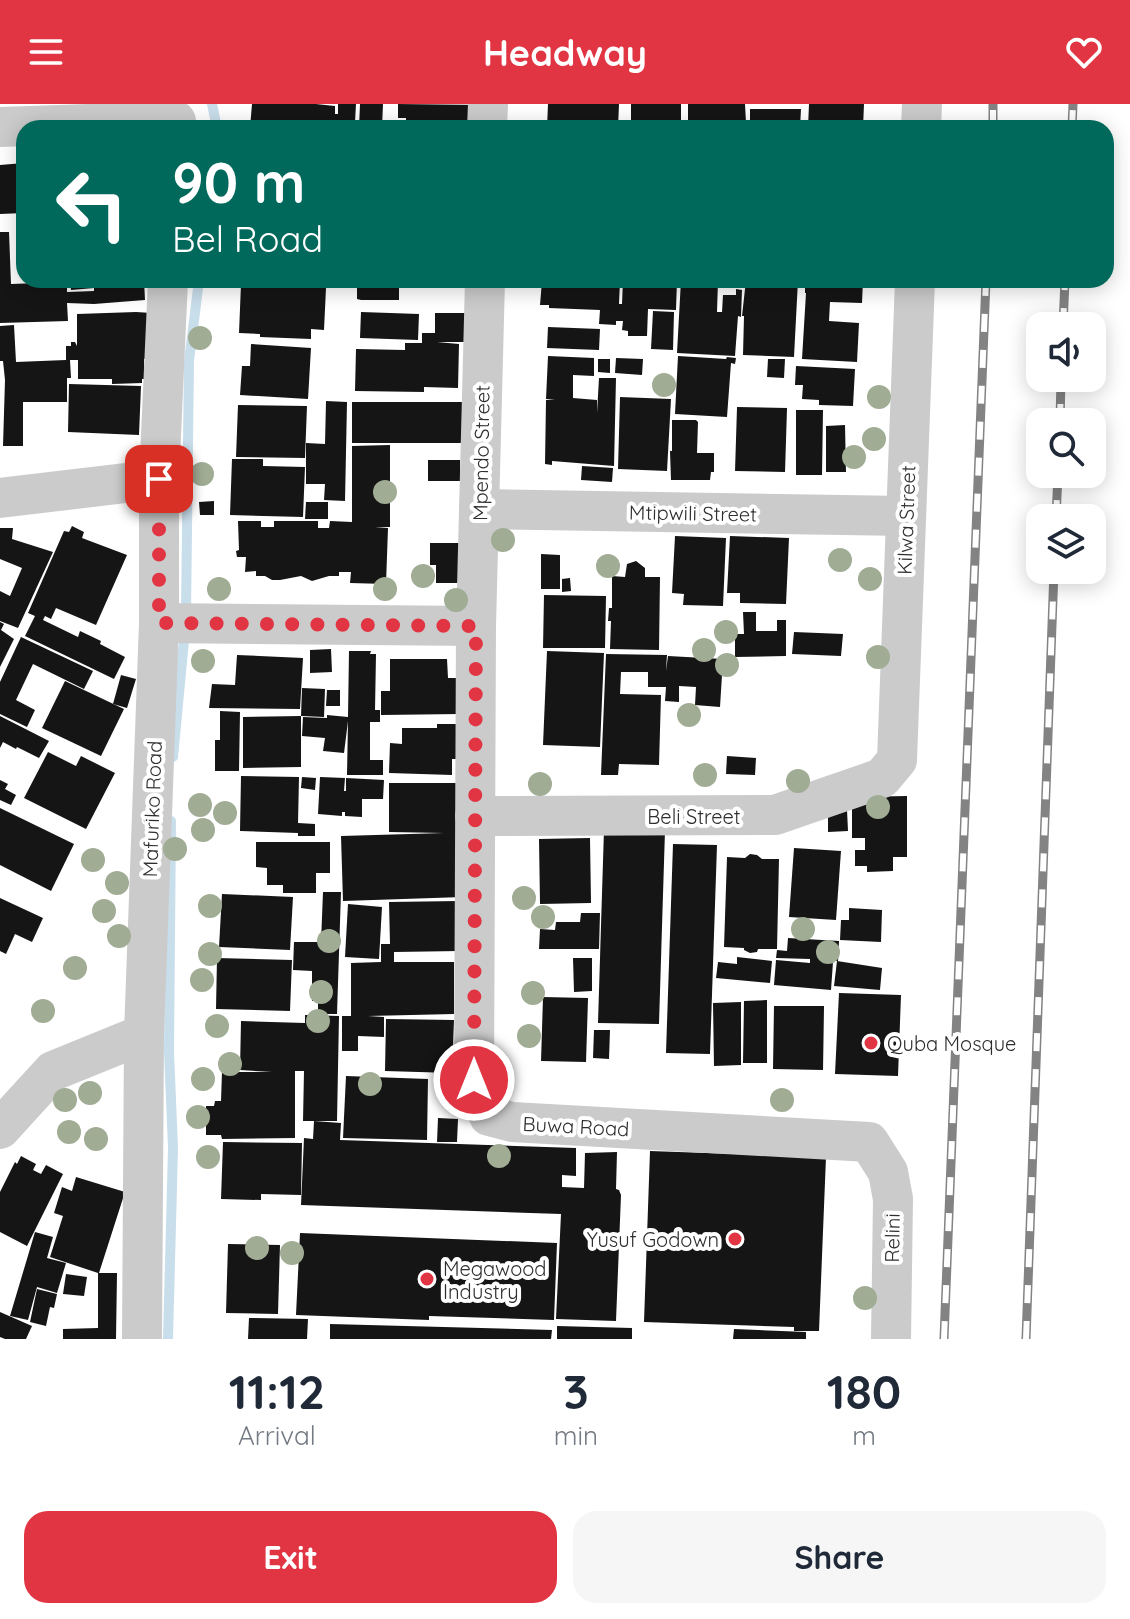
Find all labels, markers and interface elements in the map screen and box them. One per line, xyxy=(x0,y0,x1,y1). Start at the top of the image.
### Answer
icon: menu xyxy=(24,30,68,74)
text: Headway xyxy=(483,30,647,75)
icon: heart xyxy=(1062,30,1106,74)
text: 90 m xyxy=(172,147,306,217)
icon: left xyxy=(40,152,144,256)
text: Bel Road xyxy=(172,216,323,261)
map controls xyxy=(1026,312,1106,584)
button: sound xyxy=(1026,312,1106,392)
street label: Mpendo Street xyxy=(467,385,495,521)
button: search xyxy=(1026,408,1106,488)
pin xyxy=(125,445,193,513)
icon: arrive xyxy=(137,457,181,501)
street label: Kilwa Street xyxy=(892,465,920,575)
street label: Mtipwili Street xyxy=(629,499,757,527)
button: layers xyxy=(1026,504,1106,584)
street label: Mafuriko Road xyxy=(137,740,167,878)
street label: Beli Street xyxy=(647,804,741,829)
place label: Quba Mosque xyxy=(887,1031,1016,1056)
marker: Quba Mosque xyxy=(862,1034,880,1052)
position arrow xyxy=(432,1038,516,1122)
street label: Buwa Road xyxy=(522,1111,630,1141)
street label: Relini xyxy=(879,1213,905,1263)
place label: Yusuf Godown xyxy=(587,1227,719,1252)
marker: Yusuf Godown xyxy=(726,1230,744,1248)
place label: Megawood Industry xyxy=(443,1256,546,1304)
marker: Megawood Industry xyxy=(418,1270,436,1288)
text: 11:12 xyxy=(229,1361,325,1421)
text: 3 xyxy=(563,1361,589,1421)
text: 180 xyxy=(827,1361,901,1421)
text: Arrival xyxy=(238,1419,316,1452)
text: min xyxy=(554,1419,598,1452)
text: m xyxy=(852,1419,876,1452)
button: Exit xyxy=(24,1511,557,1603)
button: Share xyxy=(573,1511,1106,1603)

